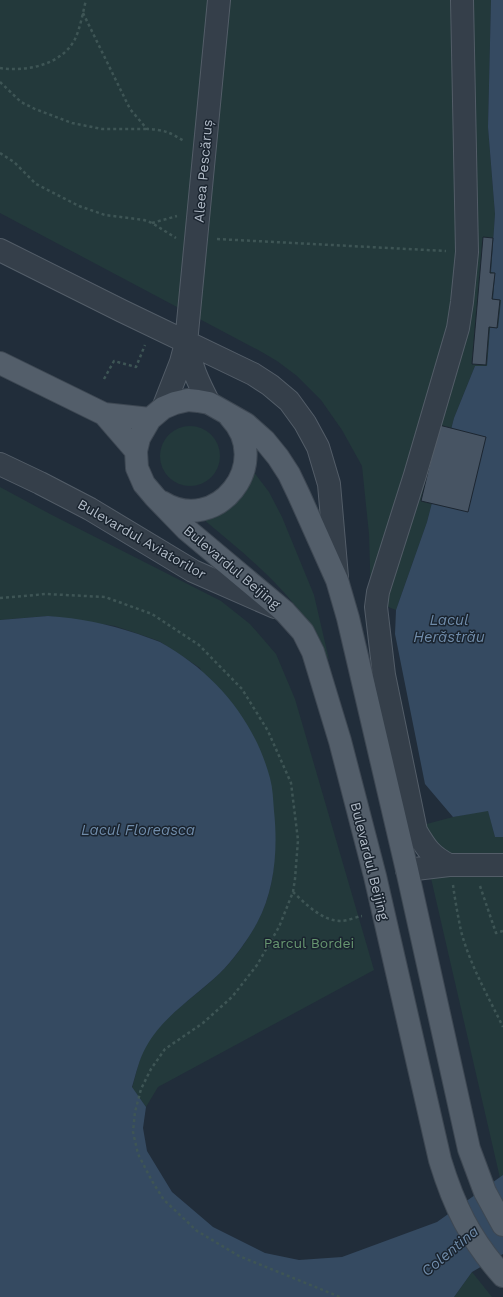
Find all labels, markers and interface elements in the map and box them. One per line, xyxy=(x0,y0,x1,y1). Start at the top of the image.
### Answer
street label: Aleea Pescăruș xyxy=(191,119,216,223)
street label: Bulevardul Aviatorilor xyxy=(75,496,209,582)
street label: Bulevardul Beijing xyxy=(181,522,284,612)
water label: Lacul Herăstrău xyxy=(413,611,485,646)
street label: Bulevardul Beijing xyxy=(348,800,393,922)
water label: Lacul Floreasca xyxy=(81,821,195,839)
park label: Parcul Bordei xyxy=(264,935,354,951)
water label: Colentina xyxy=(418,1222,482,1280)

